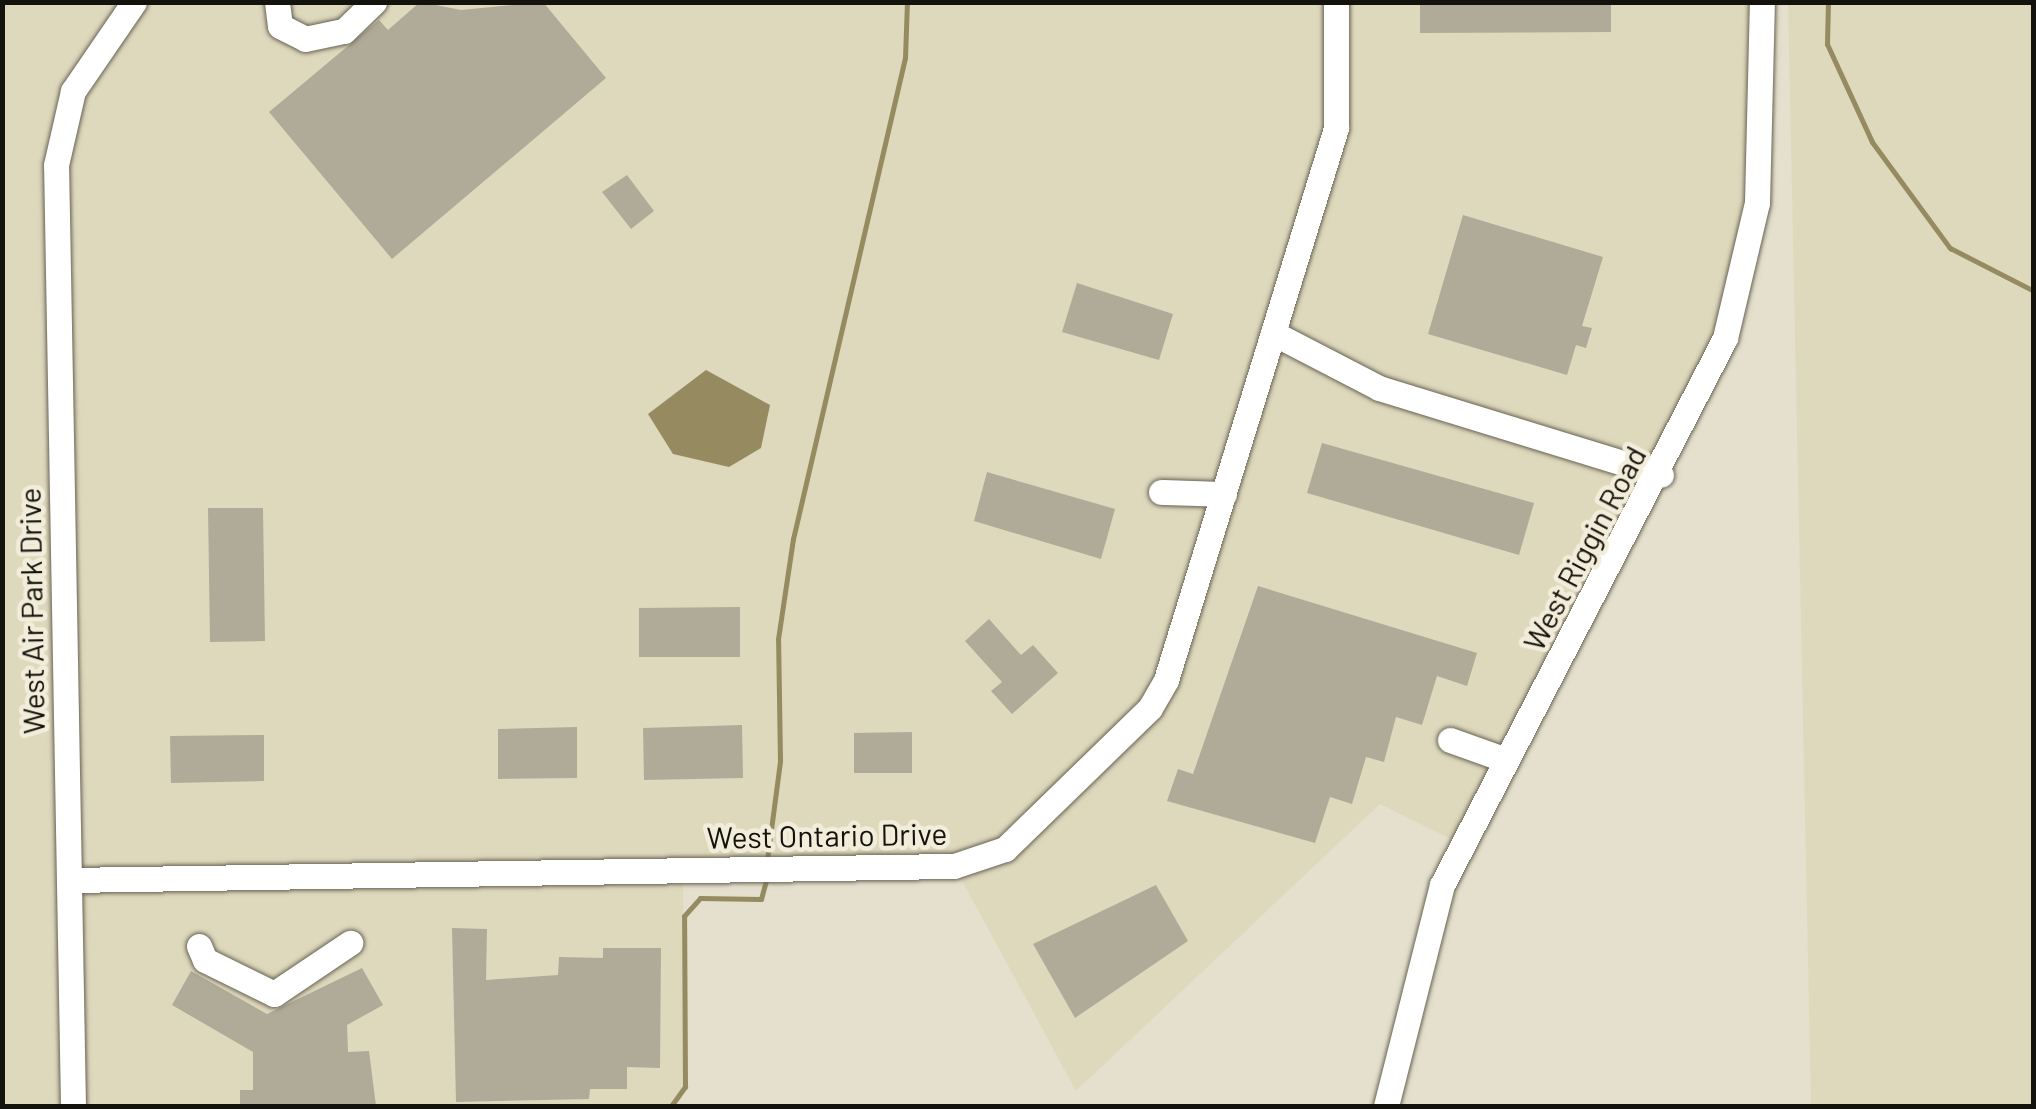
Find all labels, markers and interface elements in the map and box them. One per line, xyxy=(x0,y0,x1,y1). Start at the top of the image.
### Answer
street label: West Riggin Road xyxy=(1515,440,1653,656)
street label: West Air Park Drive xyxy=(11,487,51,735)
street label: West Ontario Drive xyxy=(706,815,948,855)

